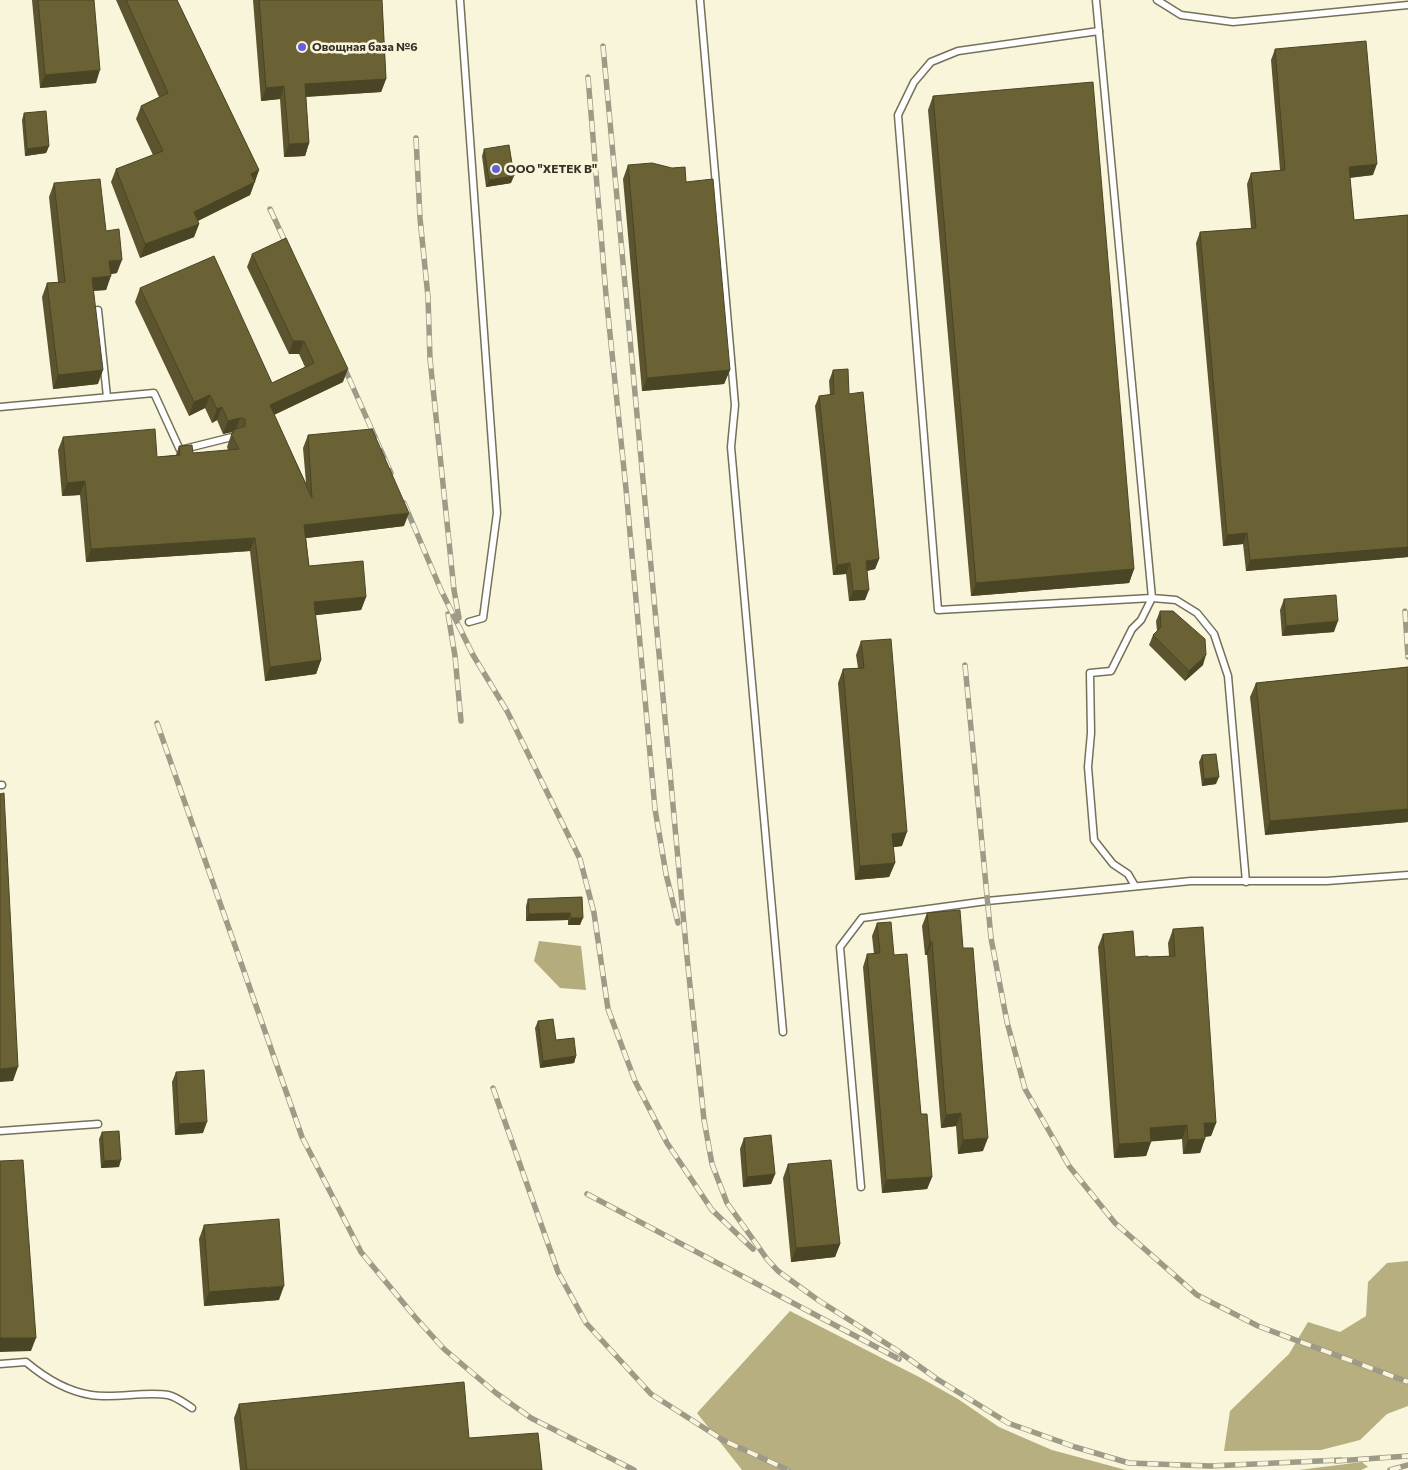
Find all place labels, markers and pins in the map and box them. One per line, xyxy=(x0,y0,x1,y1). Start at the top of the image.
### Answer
place label: Овощная база №6 xyxy=(312,39,418,53)
marker: Овощная база №6 xyxy=(296,41,308,53)
place label: ООО "ХЕТЕК В" xyxy=(506,161,597,175)
marker: ООО "ХЕТЕК В" xyxy=(490,163,502,175)

